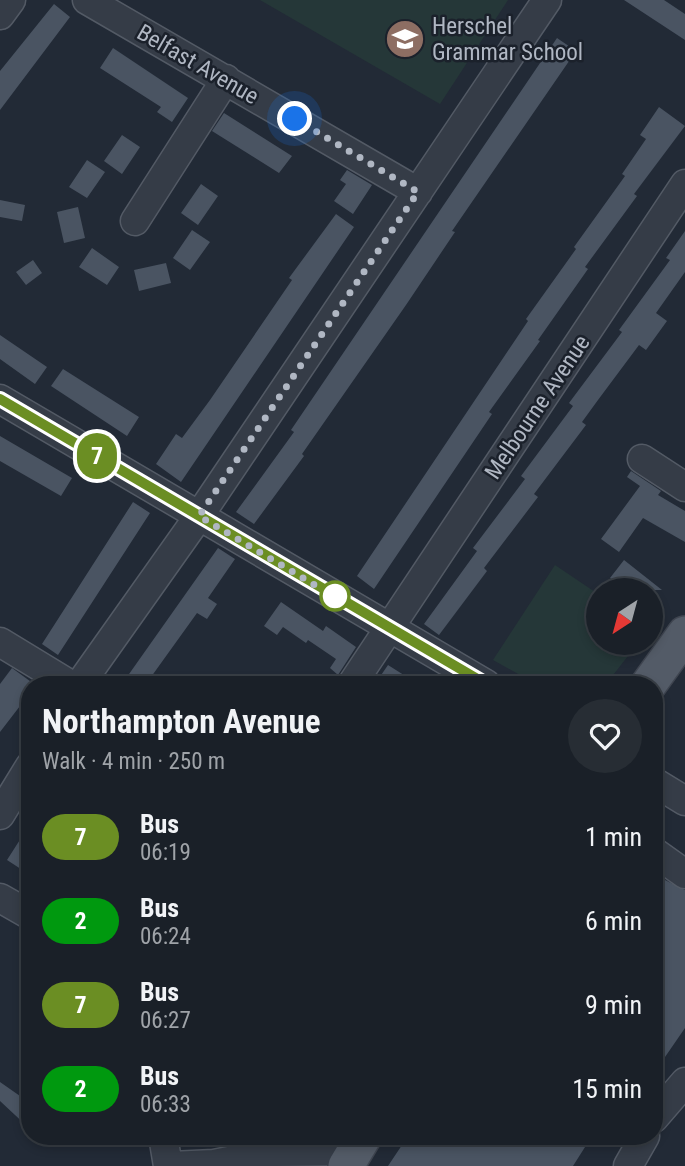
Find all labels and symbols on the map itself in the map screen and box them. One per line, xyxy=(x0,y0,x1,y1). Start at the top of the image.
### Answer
place label: Herschel Grammar School xyxy=(432,13,583,66)
school or university icon: Herschel Grammar School xyxy=(384,18,426,60)
street label: Belfast Avenue xyxy=(132,19,263,110)
your location xyxy=(277,101,312,136)
street label: Melbourne Avenue xyxy=(479,330,596,484)
line badge: 7 xyxy=(74,433,120,479)
north arrow xyxy=(586,578,663,654)
unlabelled marker xyxy=(320,581,350,611)

